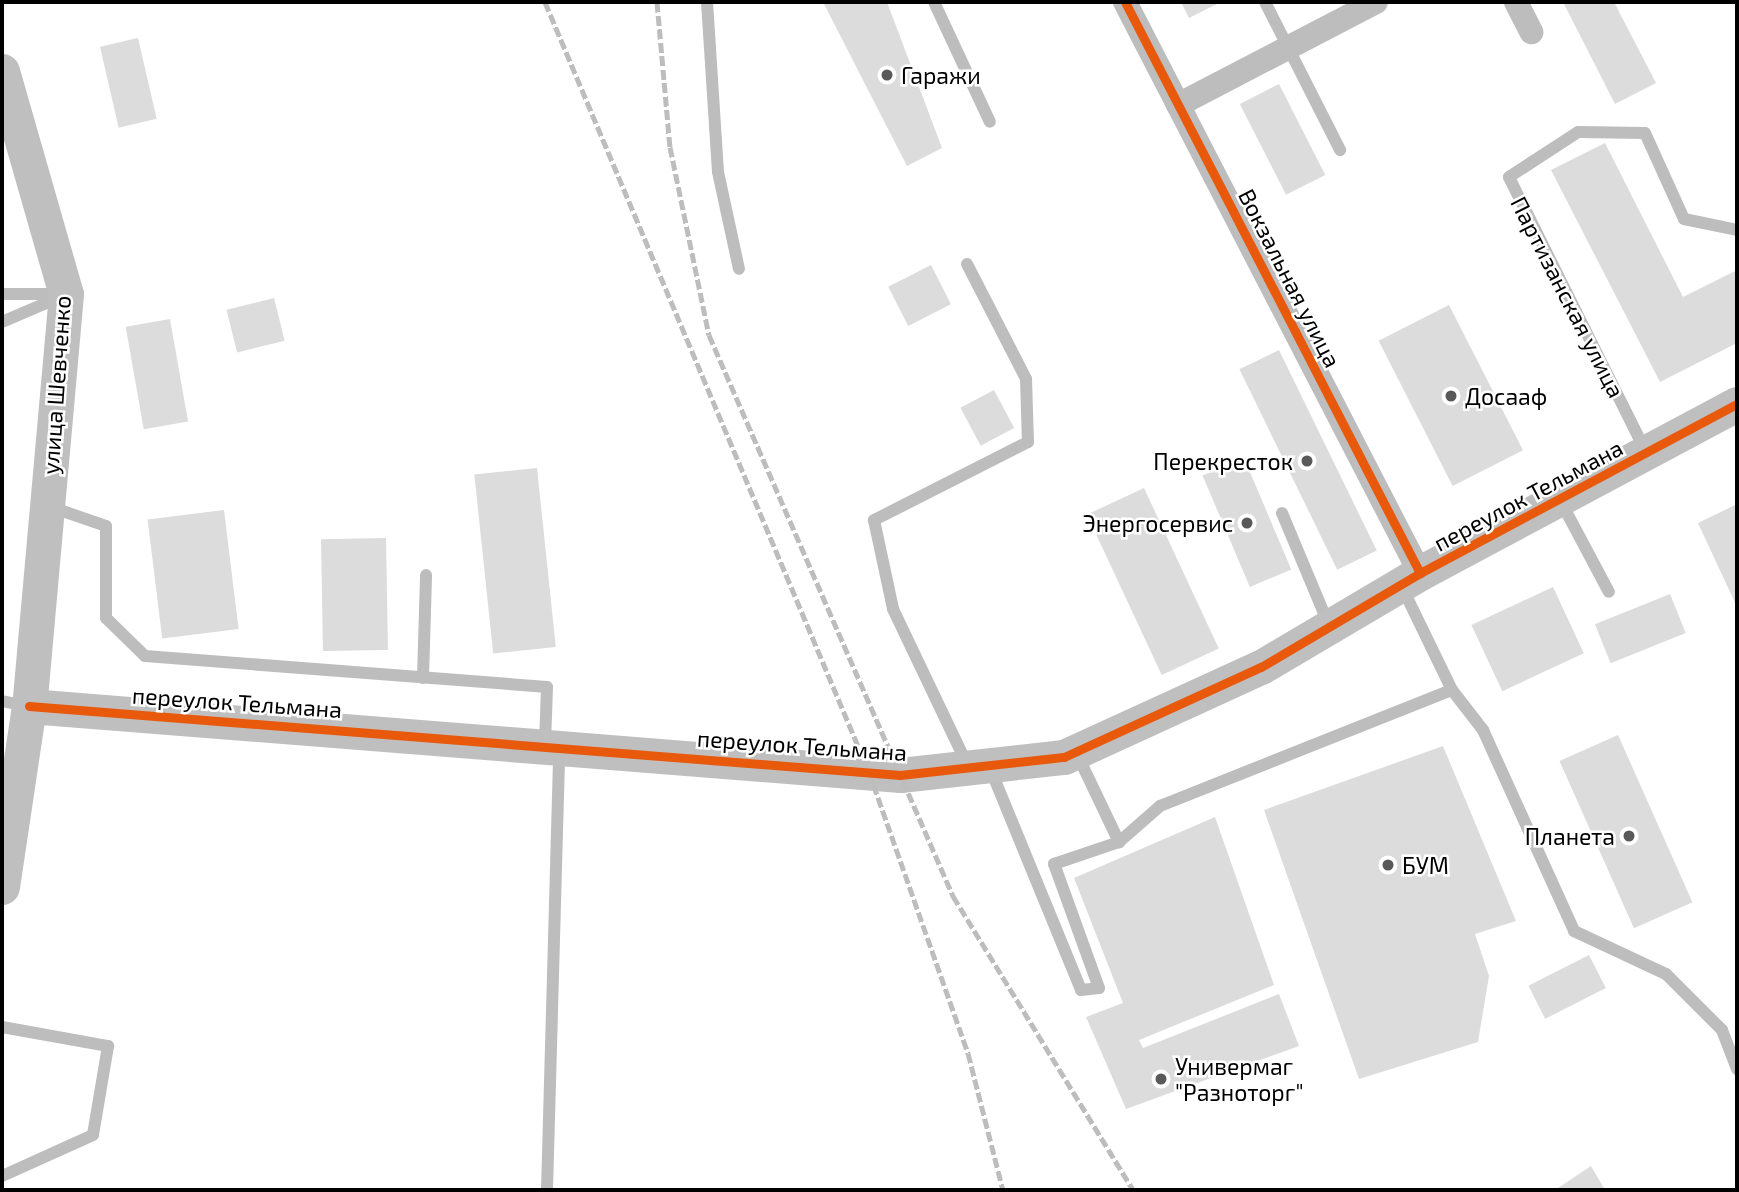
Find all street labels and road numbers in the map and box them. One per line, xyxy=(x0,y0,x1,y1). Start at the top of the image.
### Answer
street label: Вокзальная улица xyxy=(1233,184,1347,372)
street label: Партизанская улица xyxy=(1505,192,1631,402)
street label: улица Шевченко xyxy=(36,295,76,475)
street label: переулок Тельмана xyxy=(1429,433,1627,557)
street label: переулок Тельмана xyxy=(131,681,343,723)
street label: переулок Тельмана xyxy=(696,724,908,766)

